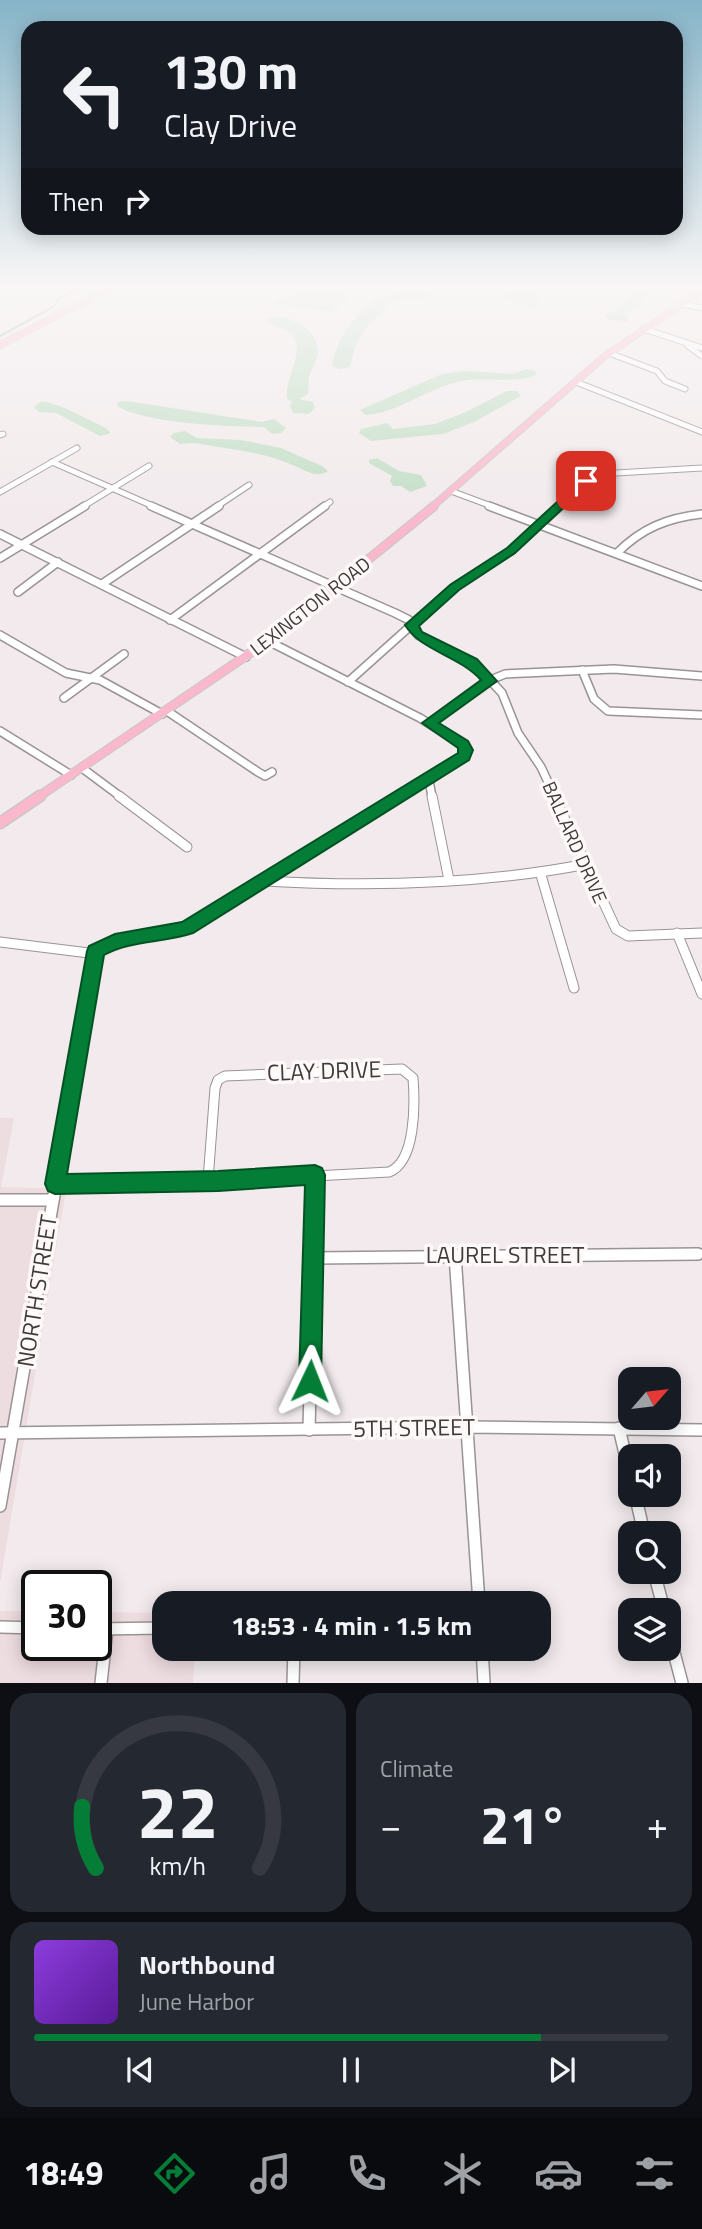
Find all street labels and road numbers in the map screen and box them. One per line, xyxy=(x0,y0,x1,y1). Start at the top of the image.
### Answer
street label: LEXINGTON ROAD xyxy=(243,549,376,662)
street label: BALLARD DRIVE xyxy=(536,776,615,907)
street label: CLAY DRIVE xyxy=(266,1051,382,1090)
street label: NORTH STREET xyxy=(7,1212,66,1370)
street label: LAUREL STREET xyxy=(426,1237,584,1272)
street label: 5TH STREET xyxy=(353,1409,475,1446)

